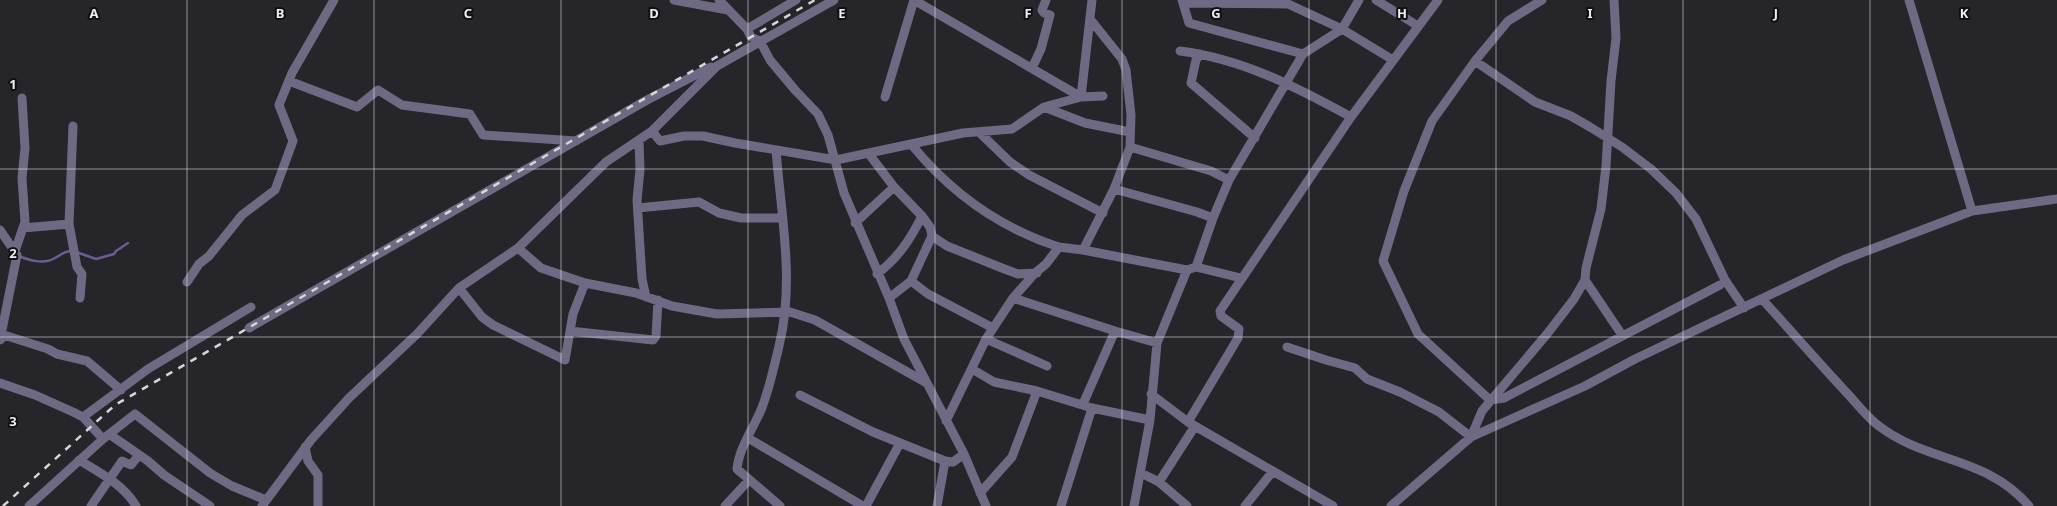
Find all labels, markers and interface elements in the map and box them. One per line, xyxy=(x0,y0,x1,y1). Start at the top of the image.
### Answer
text: A xyxy=(90,4,99,22)
text: B xyxy=(276,4,284,22)
text: C xyxy=(464,4,472,22)
text: D xyxy=(649,4,659,22)
text: E xyxy=(838,4,846,22)
text: F xyxy=(1024,4,1032,22)
text: G xyxy=(1211,4,1221,22)
text: H xyxy=(1397,4,1407,22)
text: I xyxy=(1587,4,1593,22)
text: J xyxy=(1773,4,1778,22)
text: K xyxy=(1960,4,1969,22)
text: 1 xyxy=(9,75,17,93)
text: 2 xyxy=(9,244,17,262)
text: 3 xyxy=(9,412,17,430)

